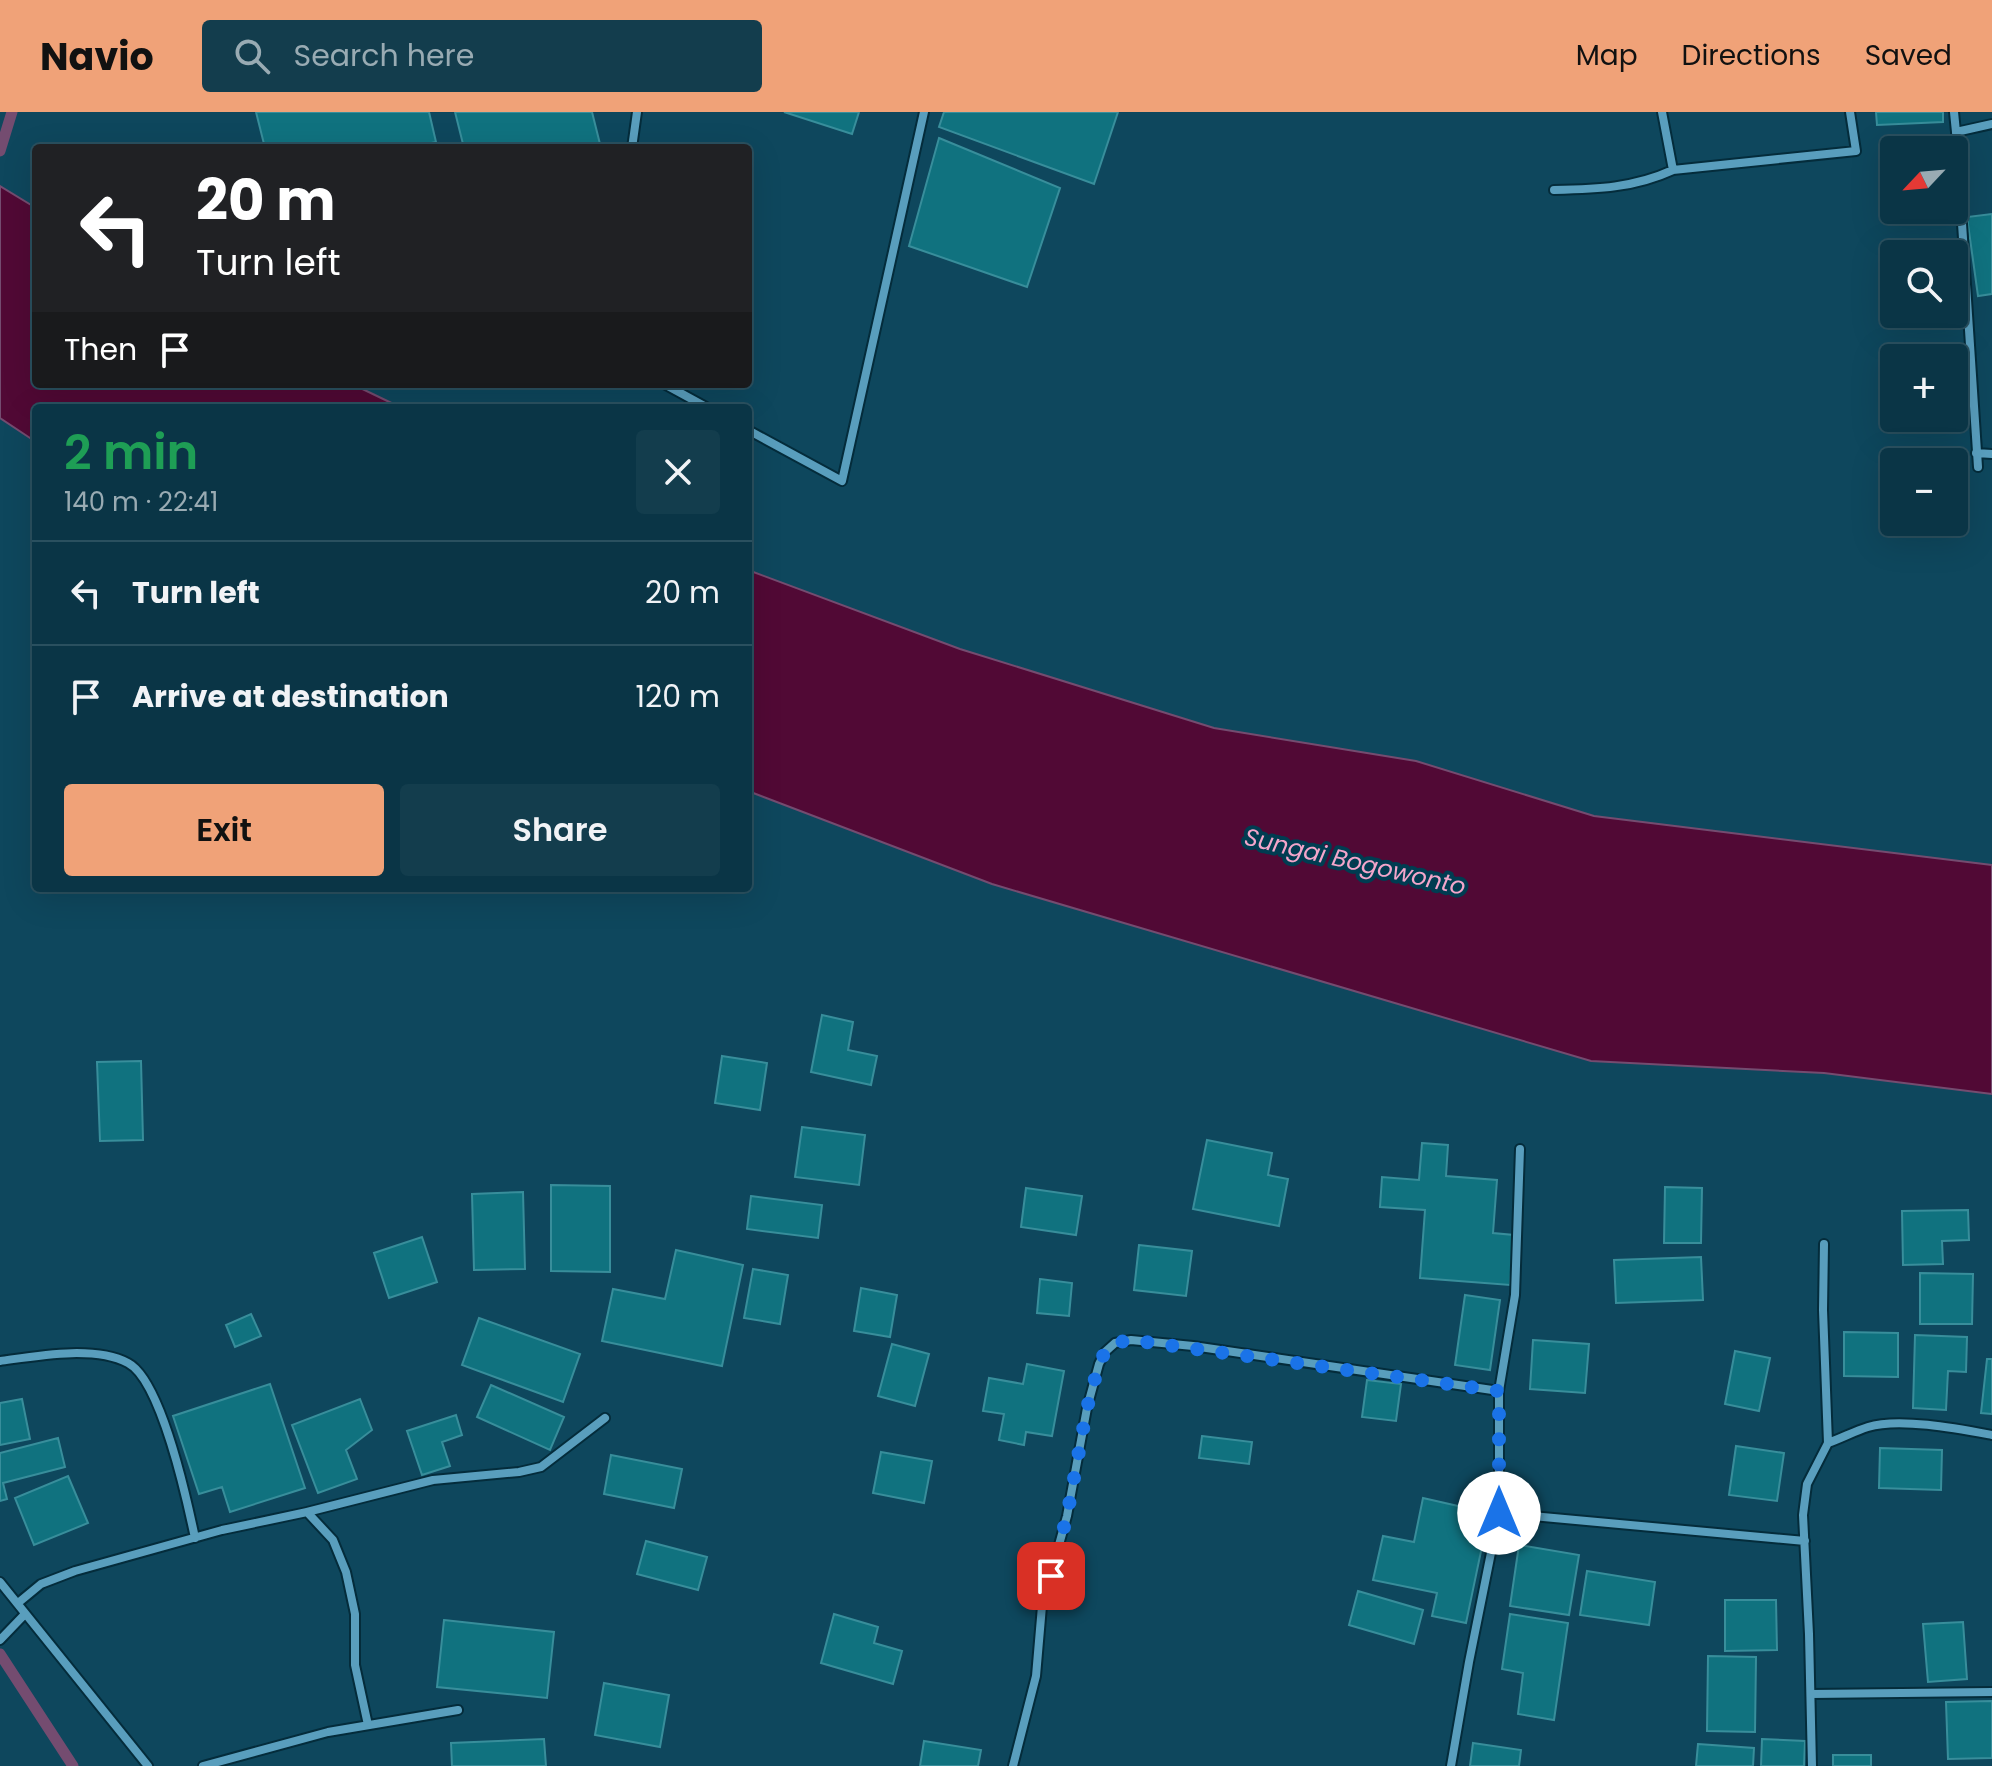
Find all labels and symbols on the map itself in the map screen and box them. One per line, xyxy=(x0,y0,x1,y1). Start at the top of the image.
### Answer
north arrow xyxy=(1880,136,1968,224)
water label: Sungai Bogowonto xyxy=(1241,820,1469,903)
position arrow xyxy=(1457,1471,1541,1555)
pin xyxy=(1017,1542,1085,1610)

